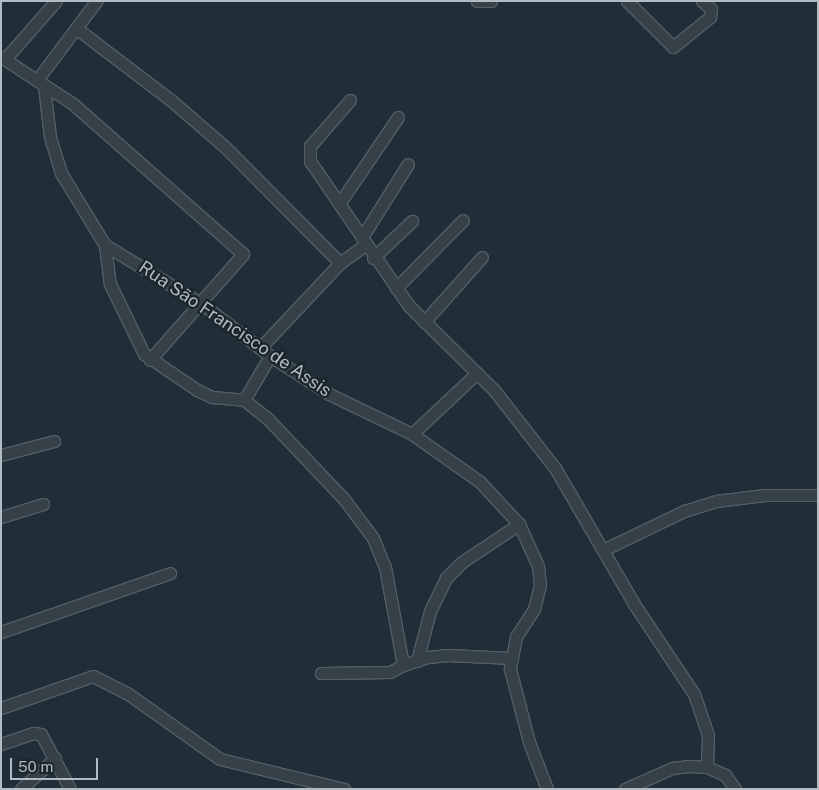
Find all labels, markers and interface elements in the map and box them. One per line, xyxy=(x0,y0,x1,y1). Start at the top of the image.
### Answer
street label: Rua São Francisco de Assis xyxy=(134,256,336,402)
scale bar xyxy=(12,748,100,780)
text: 50 m xyxy=(18,758,53,775)

